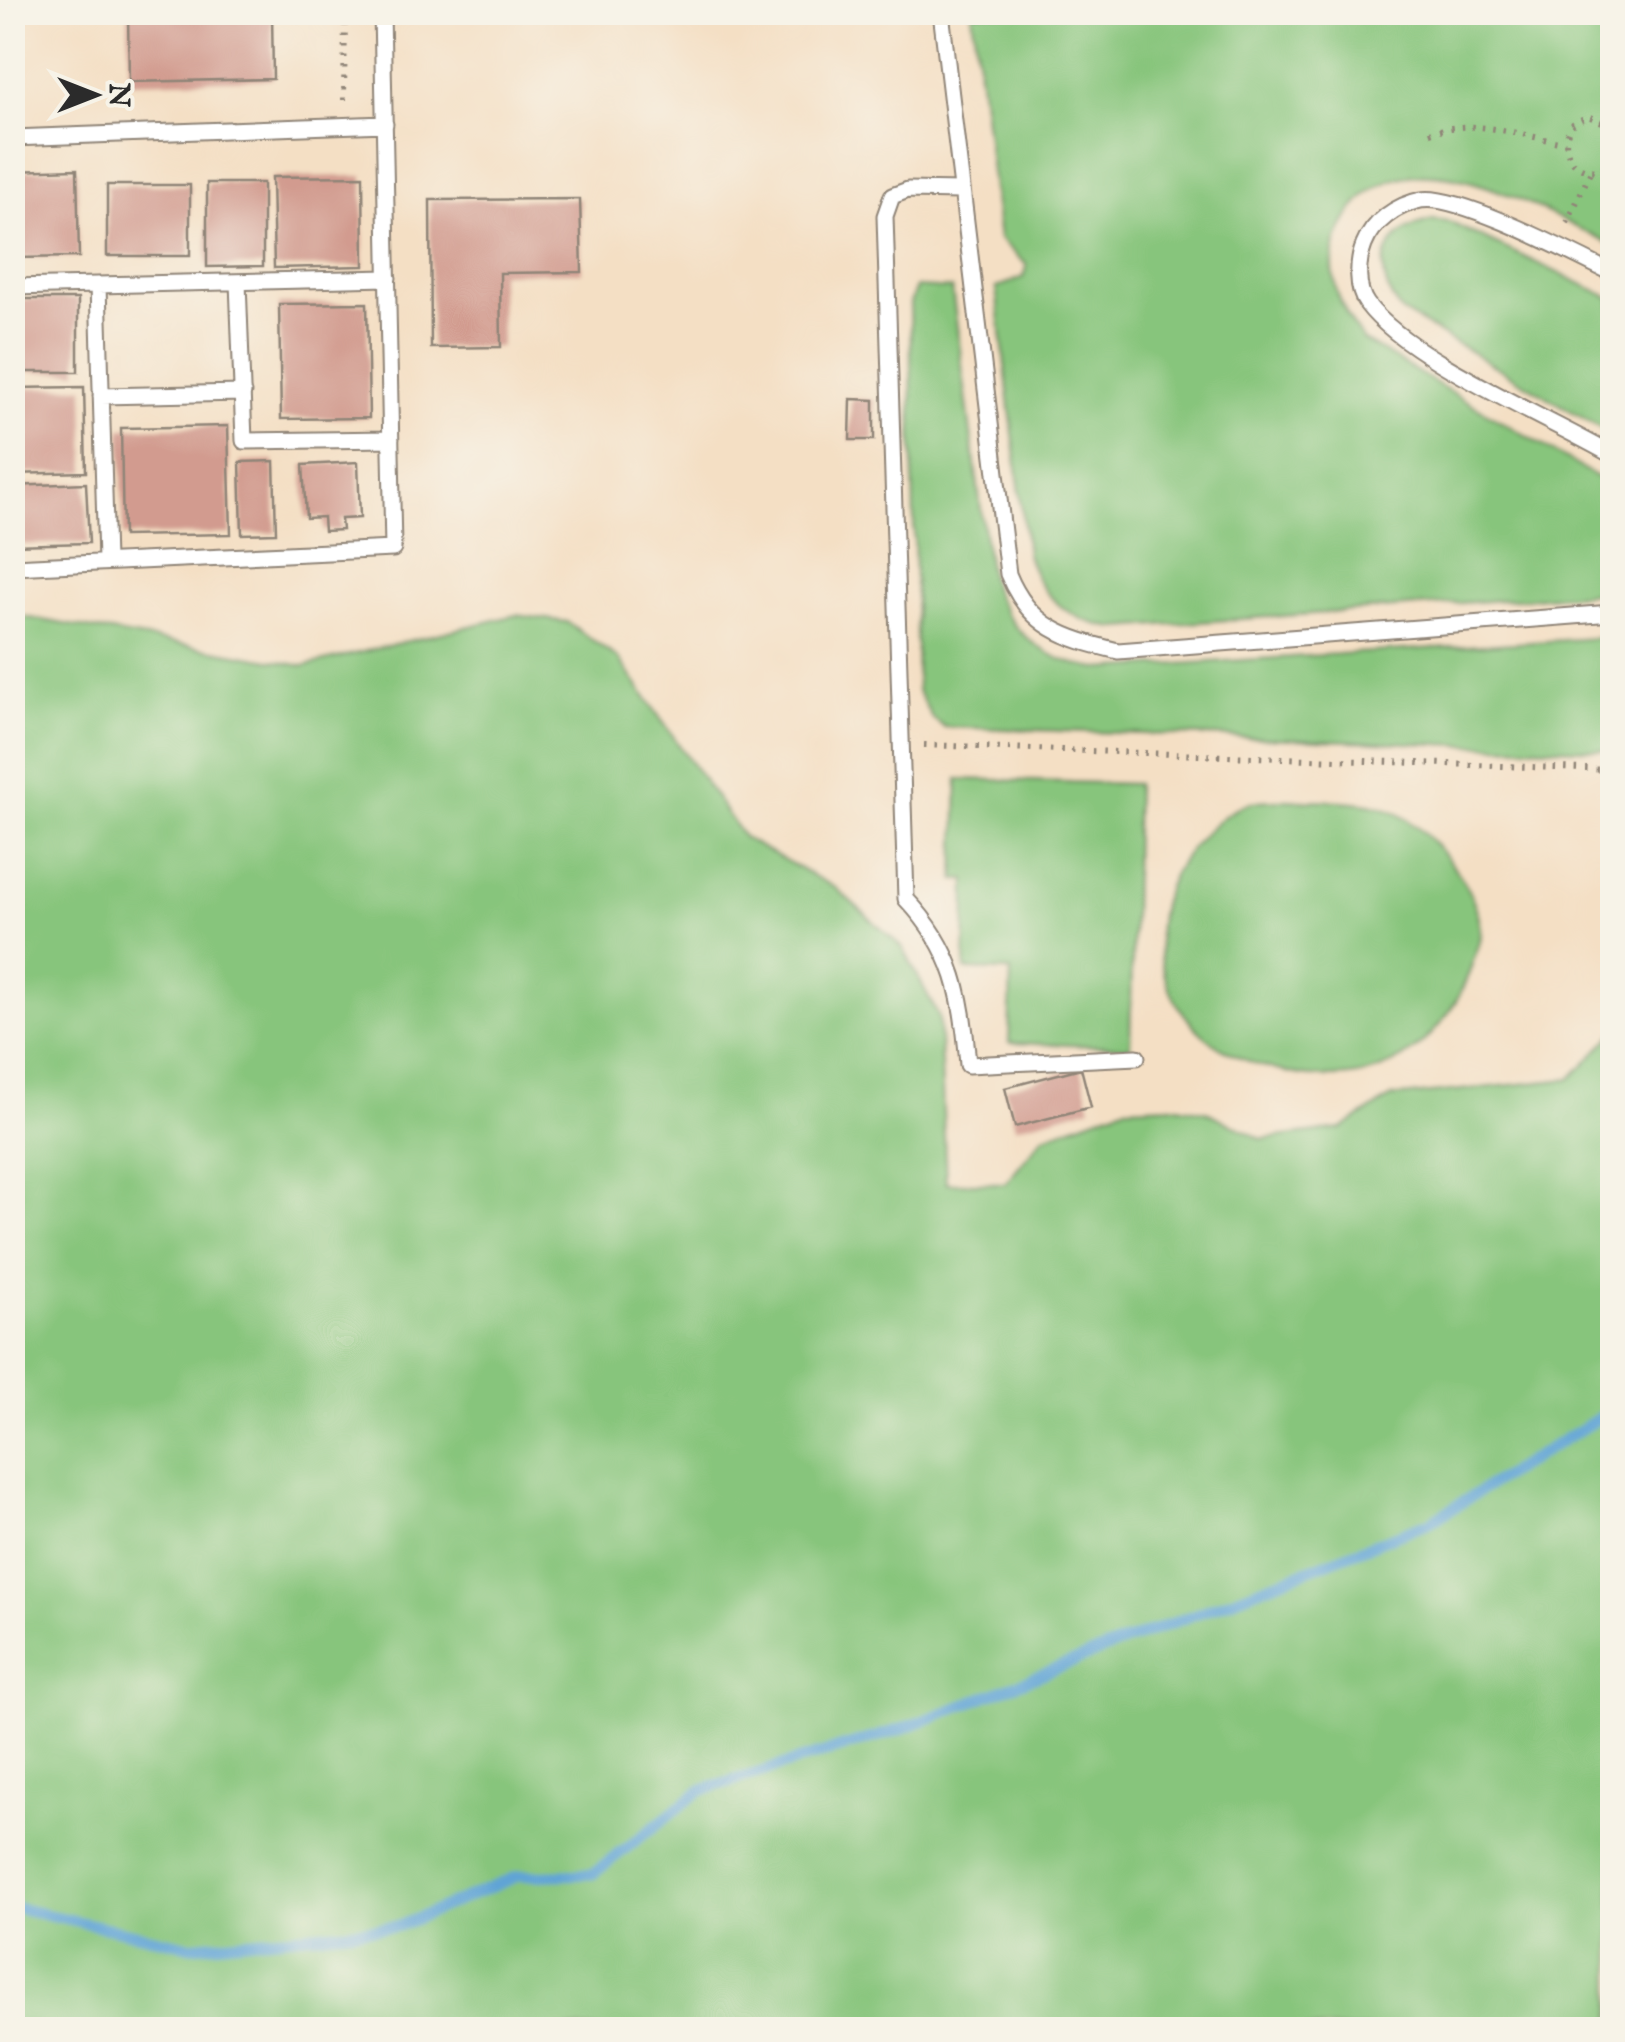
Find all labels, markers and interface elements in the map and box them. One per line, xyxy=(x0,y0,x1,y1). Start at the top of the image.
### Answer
north arrow xyxy=(45,45,145,145)
text: N xyxy=(100,82,135,107)

